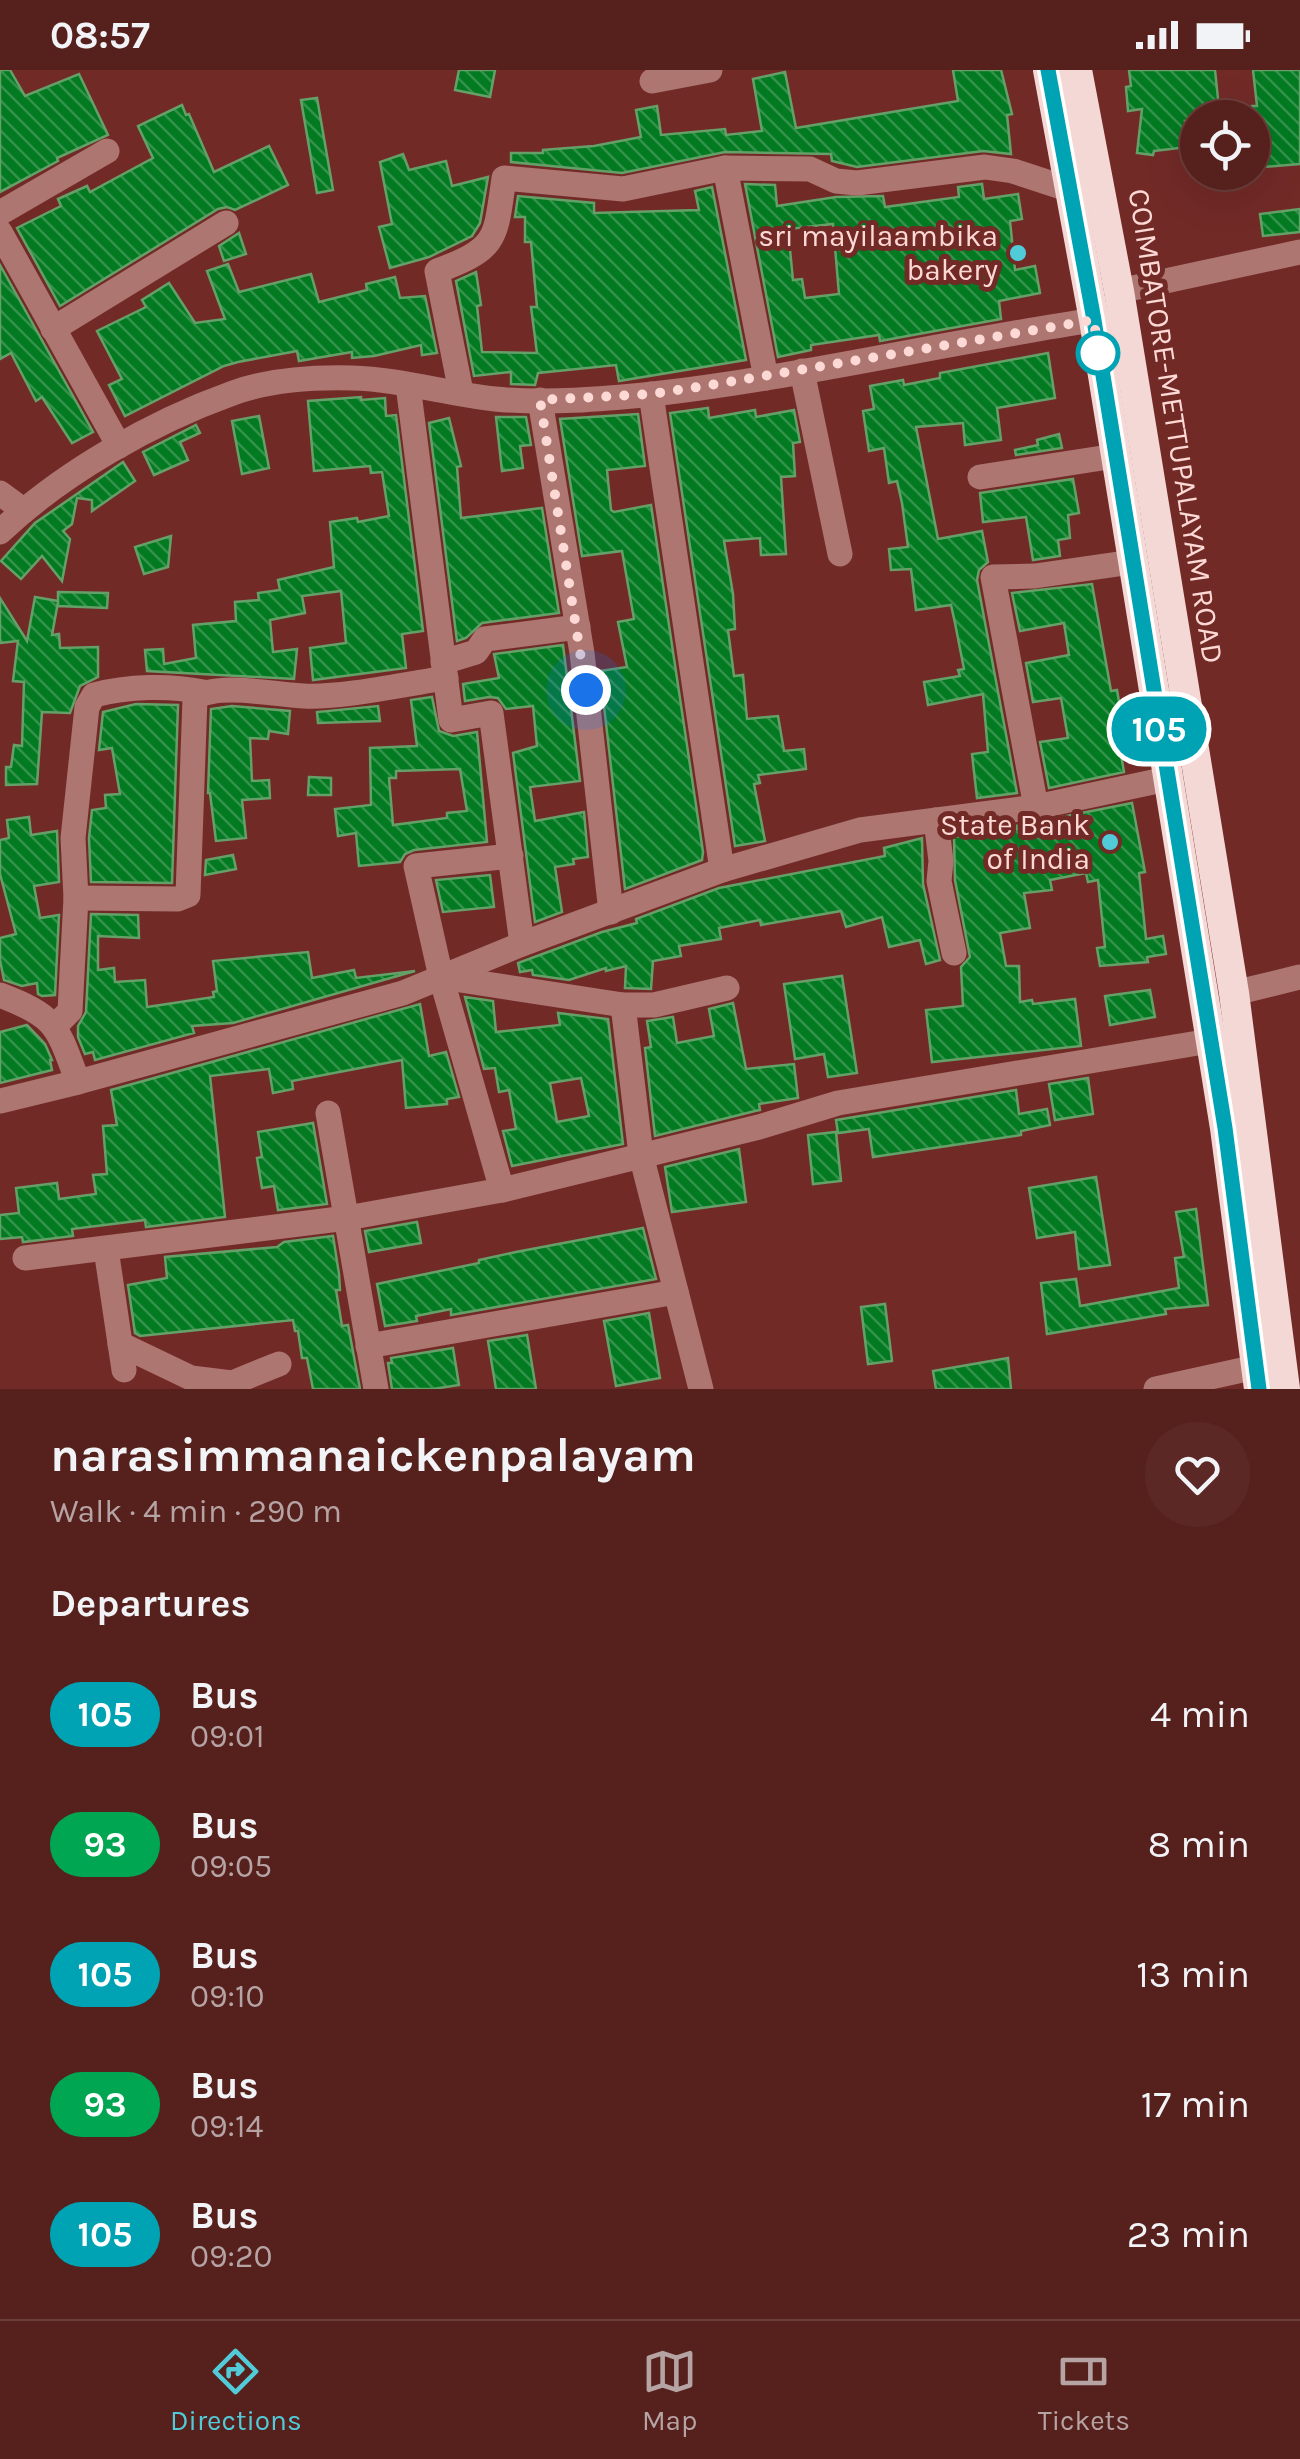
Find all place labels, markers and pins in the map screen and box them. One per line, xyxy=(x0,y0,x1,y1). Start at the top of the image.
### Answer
place label: sri mayilaambika bakery xyxy=(758,218,998,288)
marker: sri mayilaambika bakery xyxy=(1007,242,1029,264)
unlabelled marker xyxy=(1077,332,1119,374)
place label: State Bank of India xyxy=(940,807,1090,877)
marker: State Bank of India xyxy=(1099,831,1121,853)

